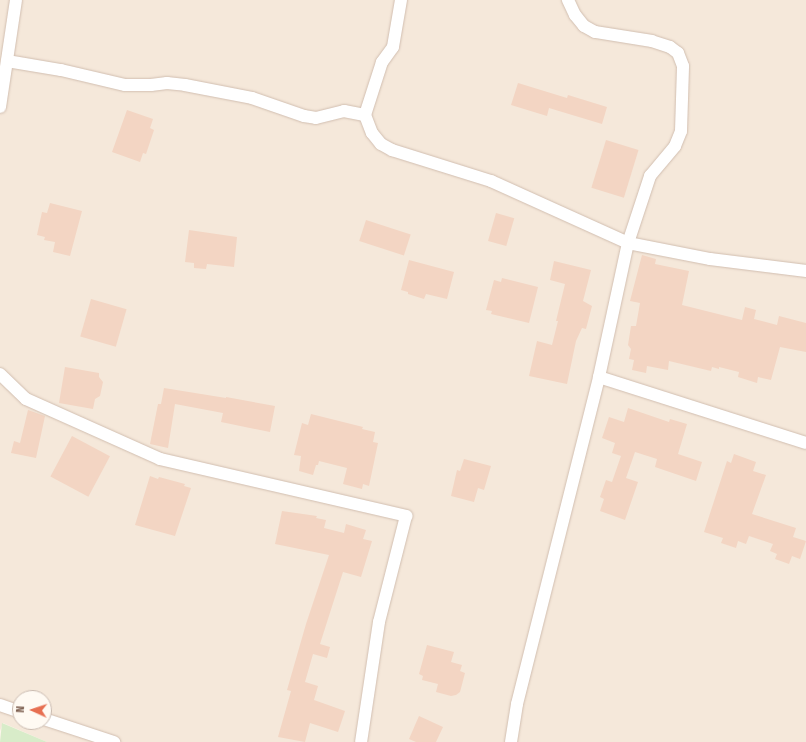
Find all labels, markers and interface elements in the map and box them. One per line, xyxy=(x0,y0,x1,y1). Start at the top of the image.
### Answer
north arrow xyxy=(12,690,52,730)
text: N xyxy=(14,706,27,713)

